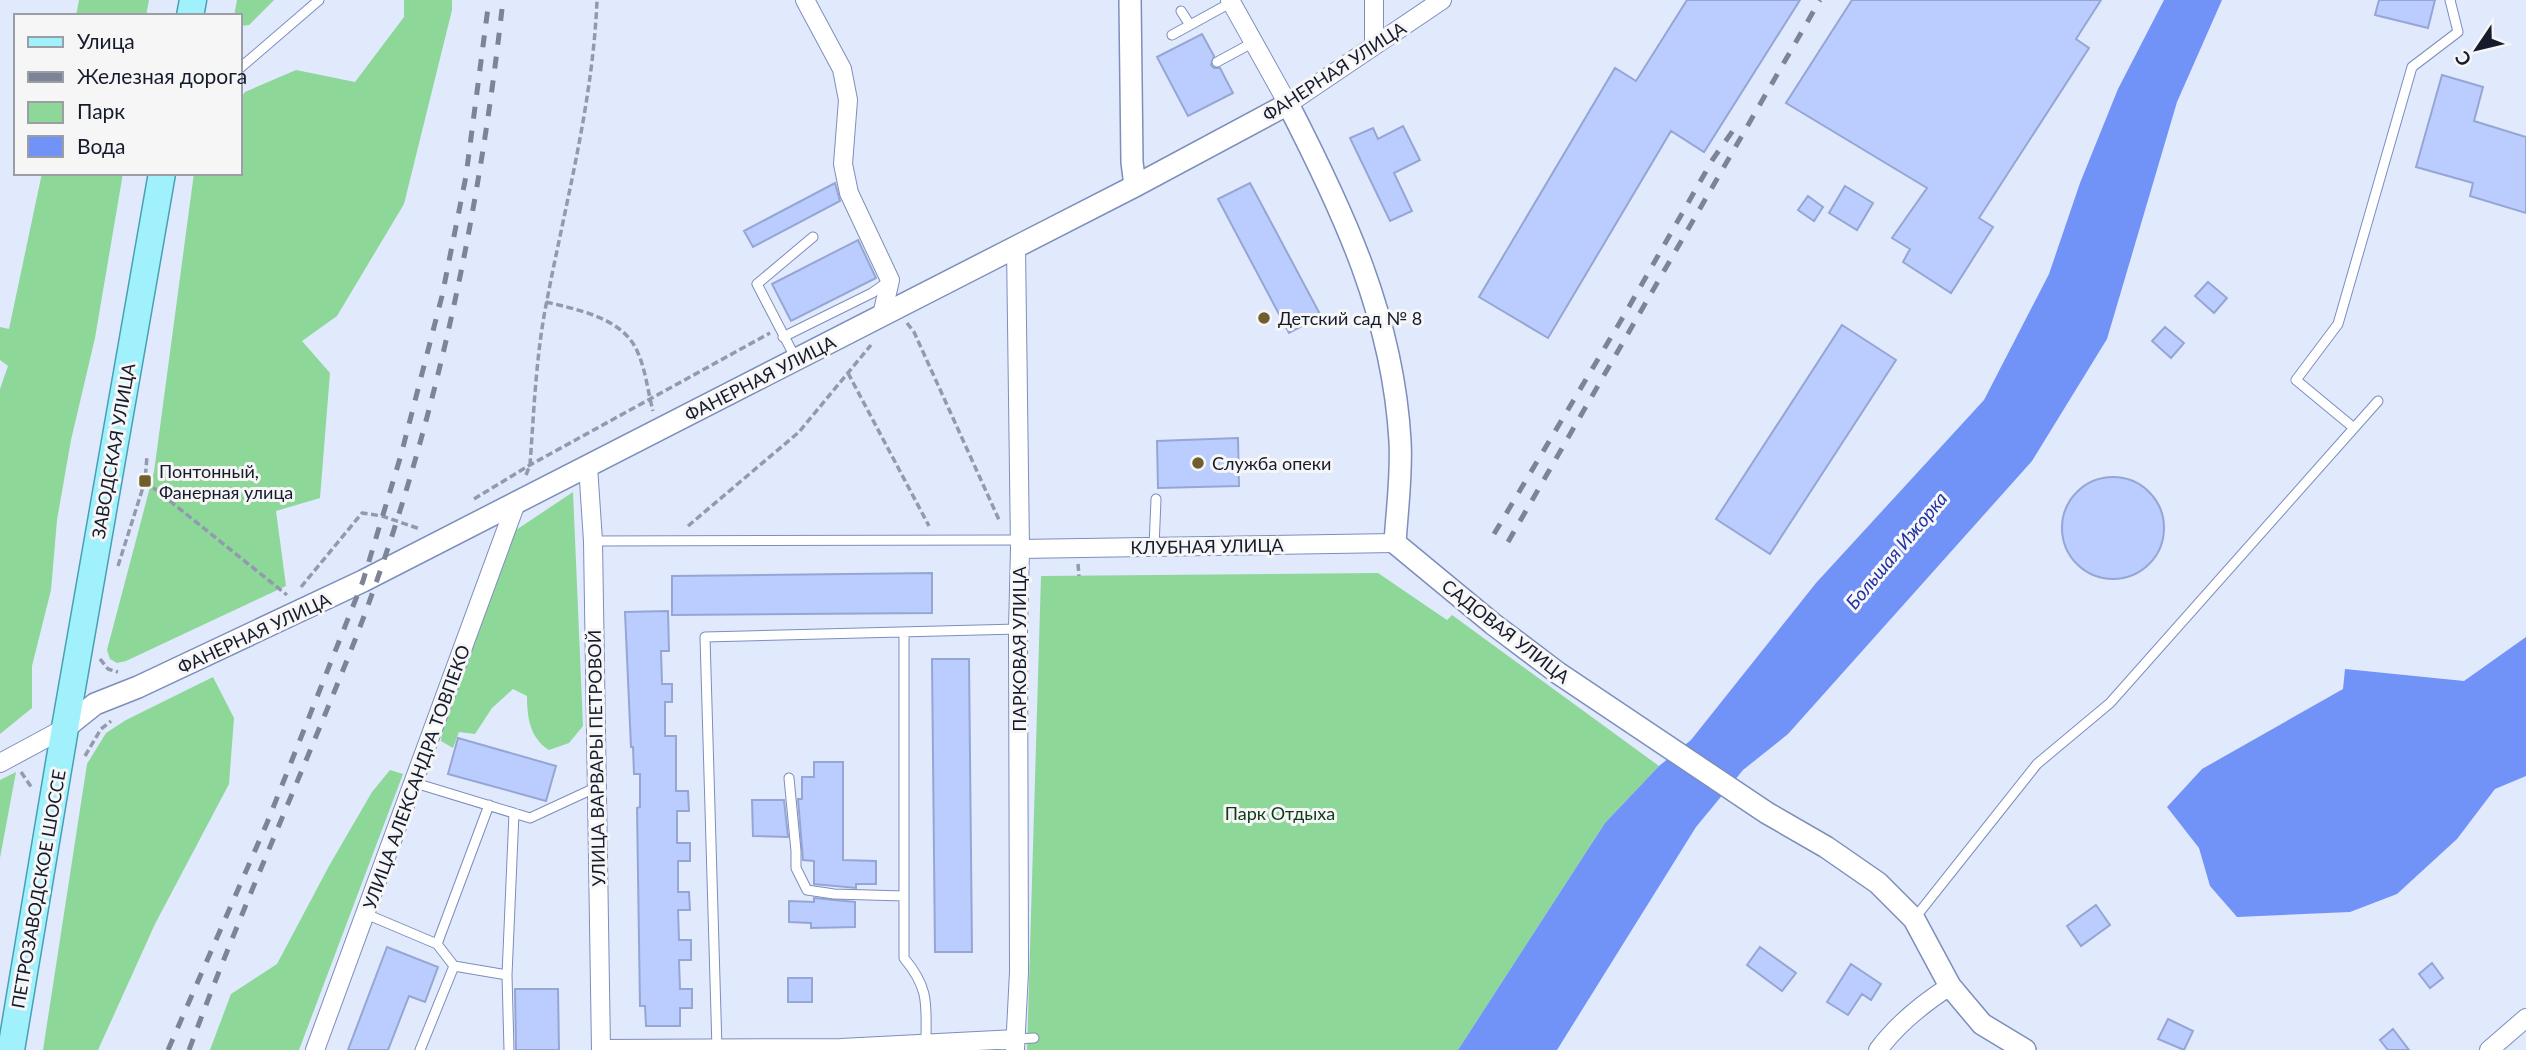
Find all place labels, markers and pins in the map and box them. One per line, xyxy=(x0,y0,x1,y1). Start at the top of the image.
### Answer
place label: Детский сад № 8 xyxy=(1278,307,1422,329)
marker: Детский сад № 8 xyxy=(1256,310,1272,326)
place label: Служба опеки xyxy=(1212,452,1331,474)
marker: Служба опеки xyxy=(1190,455,1206,471)
place label: Понтонный, Фанерная улица xyxy=(159,460,293,503)
marker: Понтонный, Фанерная улица xyxy=(137,473,153,489)

